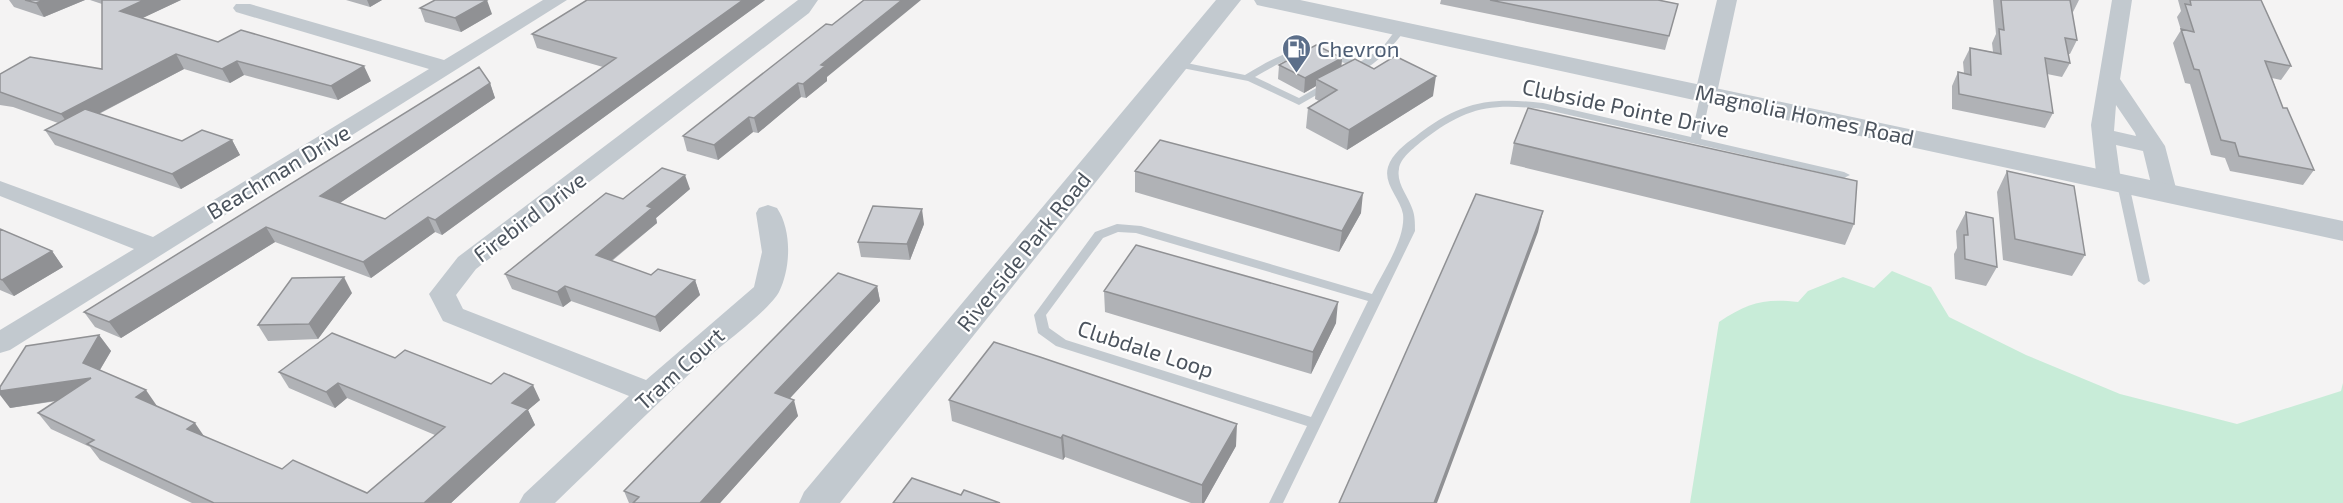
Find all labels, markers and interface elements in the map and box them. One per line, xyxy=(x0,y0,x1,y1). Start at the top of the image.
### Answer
fuel station icon: Chevron xyxy=(1280,32,1312,74)
place label: Chevron xyxy=(1317,35,1400,61)
street label: Clubside Pointe Drive xyxy=(1520,72,1732,142)
street label: Magnolia Homes Road xyxy=(1693,78,1917,150)
street label: Beachman Drive xyxy=(202,118,354,224)
street label: Firebird Drive xyxy=(468,165,590,267)
street label: Riverside Park Road xyxy=(951,166,1095,336)
street label: Clubdale Loop xyxy=(1075,314,1217,382)
street label: Tram Court xyxy=(629,321,729,415)

